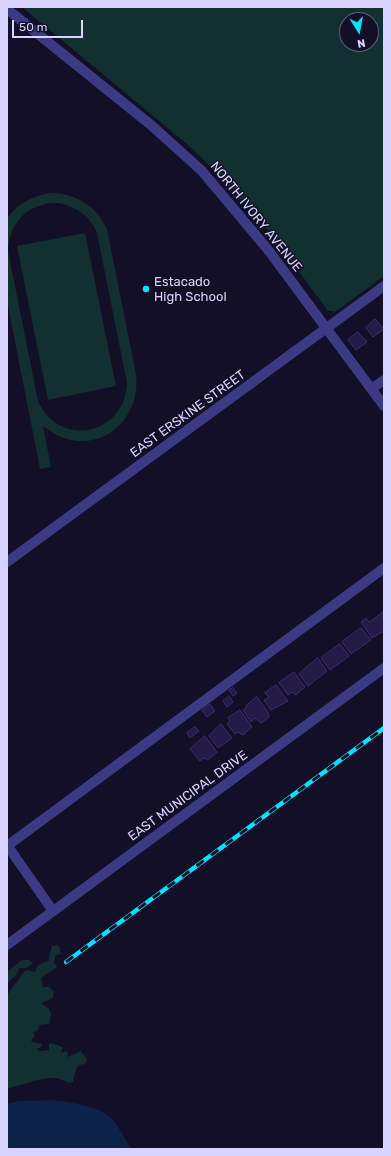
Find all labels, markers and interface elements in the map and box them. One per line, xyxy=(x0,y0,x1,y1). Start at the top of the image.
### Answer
scale bar xyxy=(14,12,85,38)
north arrow xyxy=(339,12,379,52)
text: 50 m xyxy=(19,20,47,34)
text: N xyxy=(356,36,366,50)
street label: NORTH IVORY AVENUE xyxy=(207,159,305,275)
place label: Estacado High School xyxy=(154,274,227,305)
marker: Estacado High School xyxy=(141,284,151,294)
street label: EAST ERSKINE STREET xyxy=(127,367,249,461)
street label: EAST MUNICIPAL DRIVE xyxy=(125,747,251,845)

